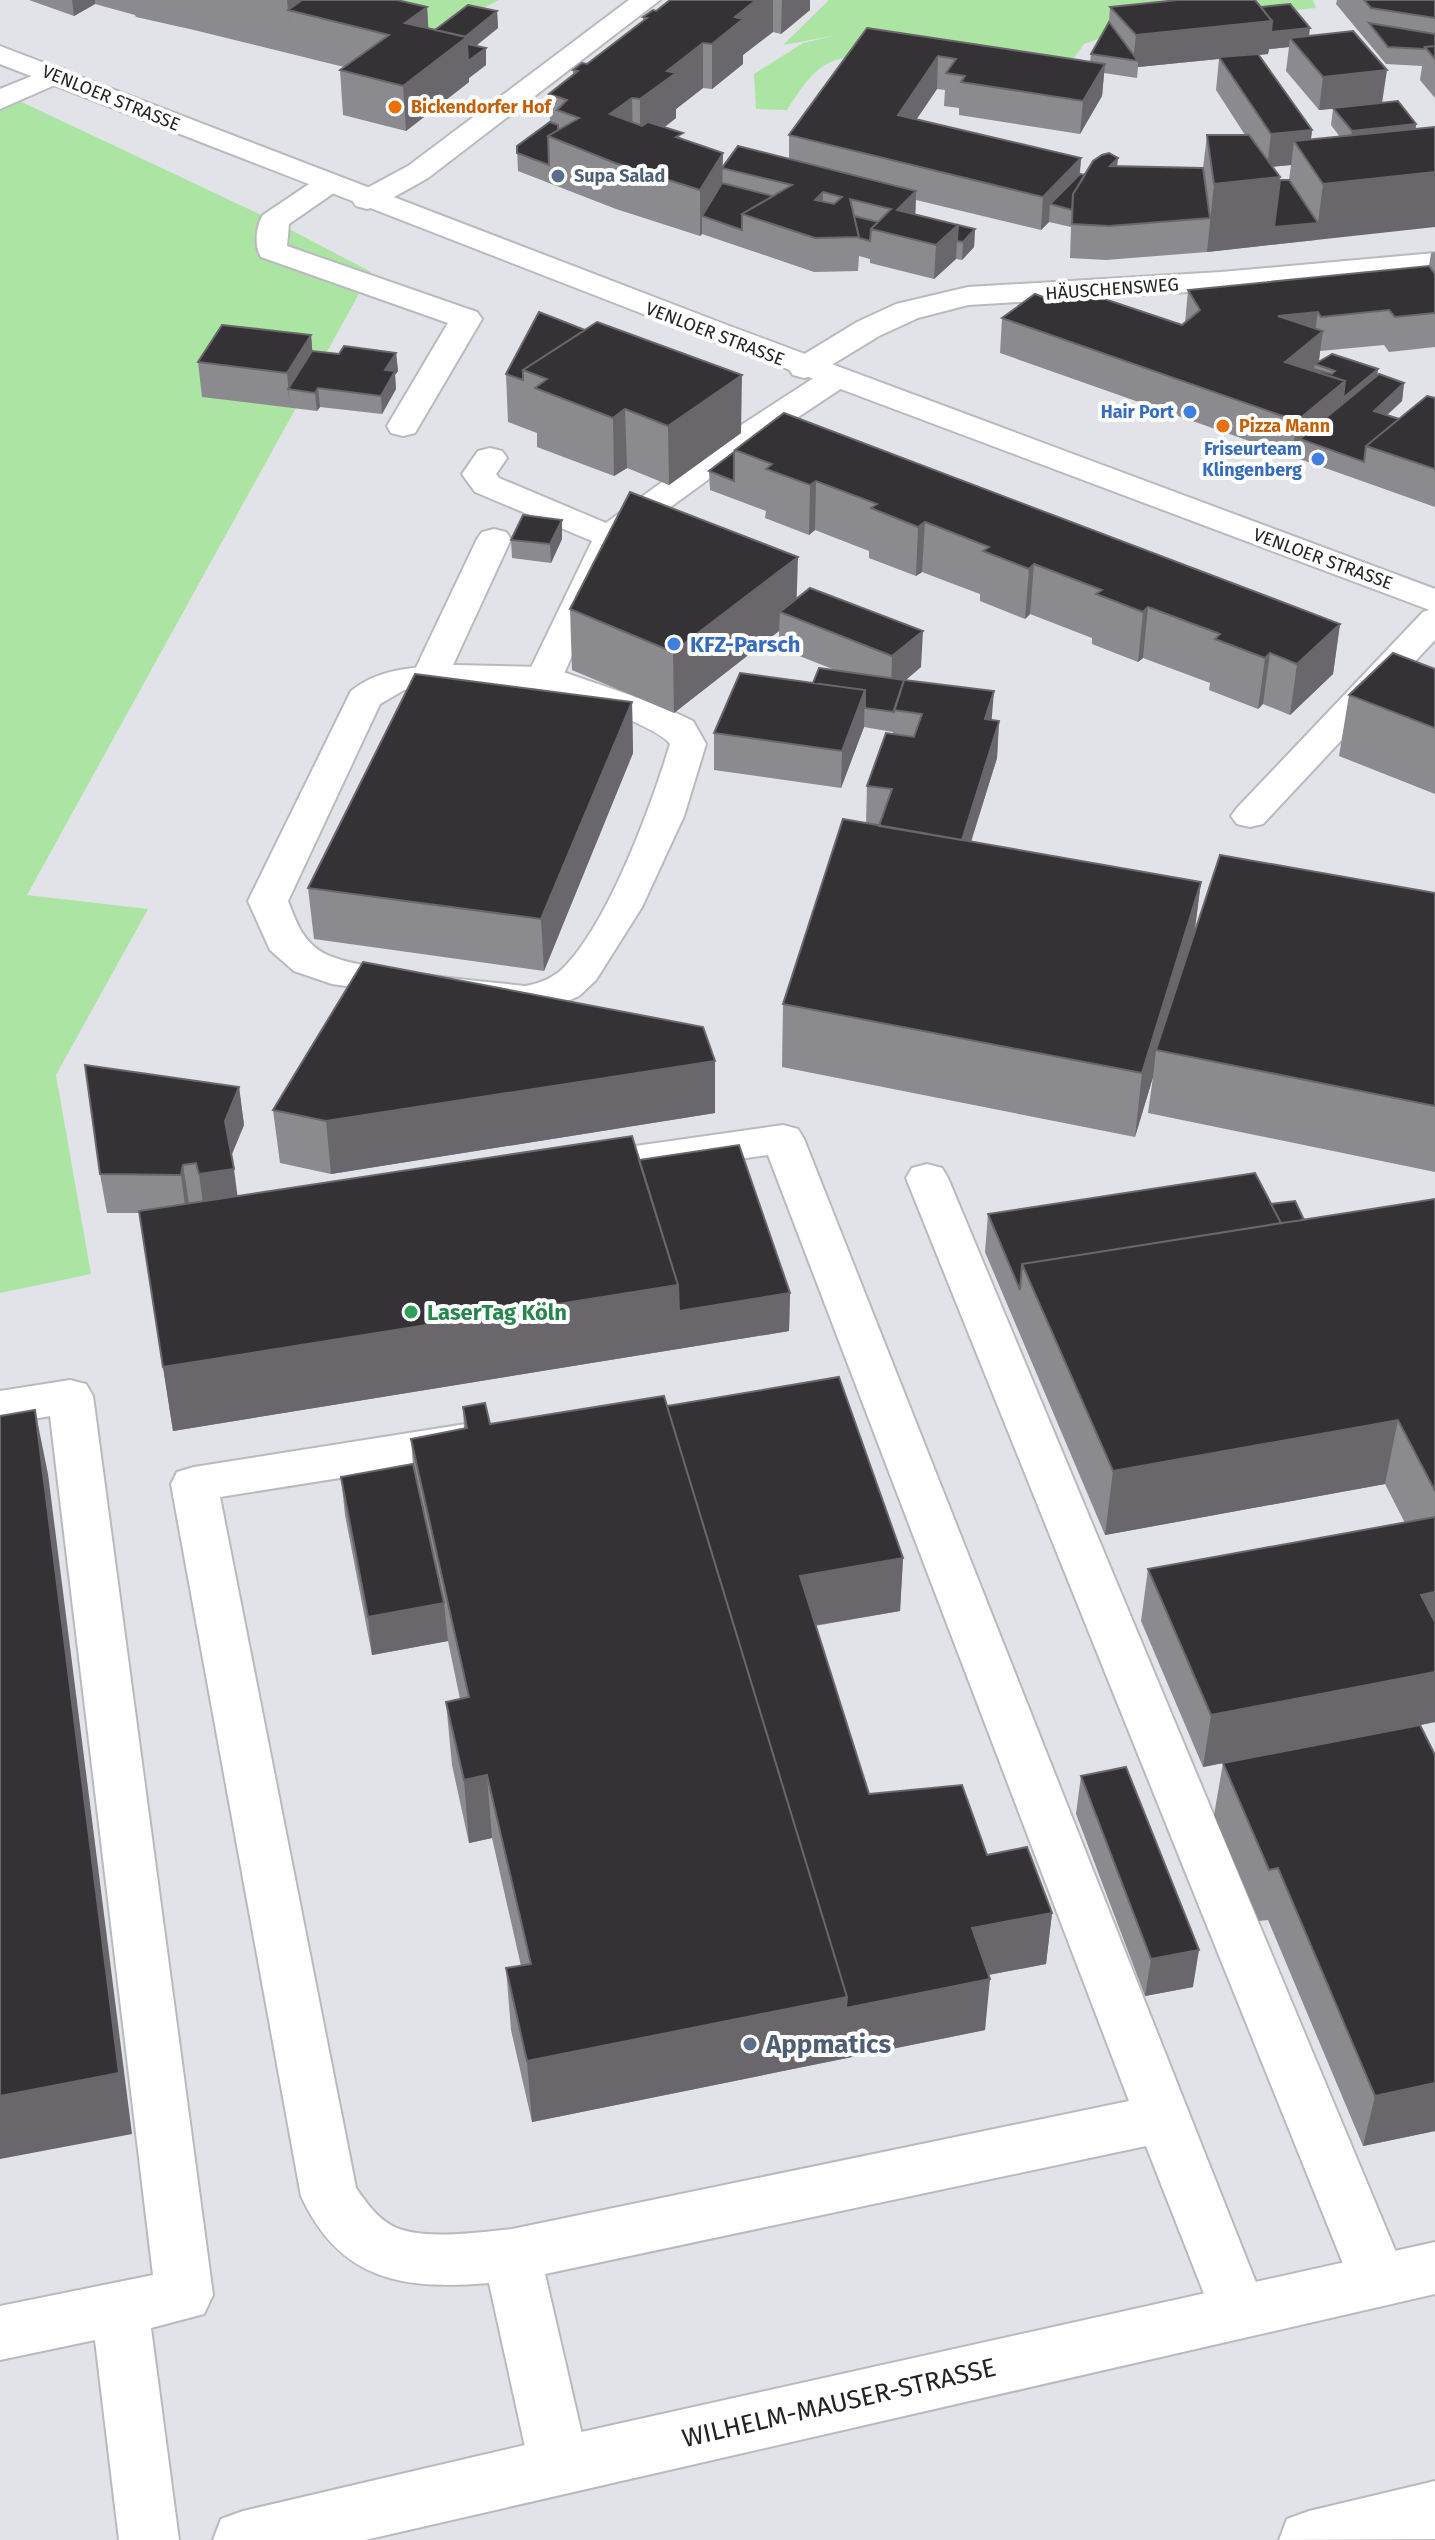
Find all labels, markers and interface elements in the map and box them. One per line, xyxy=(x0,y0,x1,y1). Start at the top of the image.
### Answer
street label: VENLOER STRASSE xyxy=(39,60,183,136)
place label: Bickendorfer Hof xyxy=(411,96,553,118)
marker: Bickendorfer Hof xyxy=(386,98,404,116)
place label: Supa Salad xyxy=(574,165,665,187)
marker: Supa Salad xyxy=(549,167,567,185)
street label: HÄUSCHENSWEG xyxy=(1045,273,1179,305)
street label: VENLOER STRASSE xyxy=(643,297,787,371)
place label: Hair Port xyxy=(1101,401,1175,423)
marker: Hair Port xyxy=(1181,403,1199,421)
place label: Pizza Mann xyxy=(1239,415,1330,437)
marker: Pizza Mann xyxy=(1214,417,1232,435)
place label: Friseurteam Klingenberg xyxy=(1202,438,1302,481)
marker: Friseurteam Klingenberg xyxy=(1309,450,1327,468)
street label: VENLOER STRASSE xyxy=(1250,524,1396,594)
place label: KFZ-Parsch xyxy=(690,631,801,658)
marker: KFZ-Parsch xyxy=(665,635,683,653)
place label: LaserTag Köln xyxy=(427,1299,567,1326)
marker: LaserTag Köln xyxy=(402,1303,420,1321)
place label: Appmatics xyxy=(765,2029,891,2060)
marker: Appmatics xyxy=(741,2035,759,2053)
street label: WILHELM-MAUSER-STRASSE xyxy=(679,2352,999,2454)

